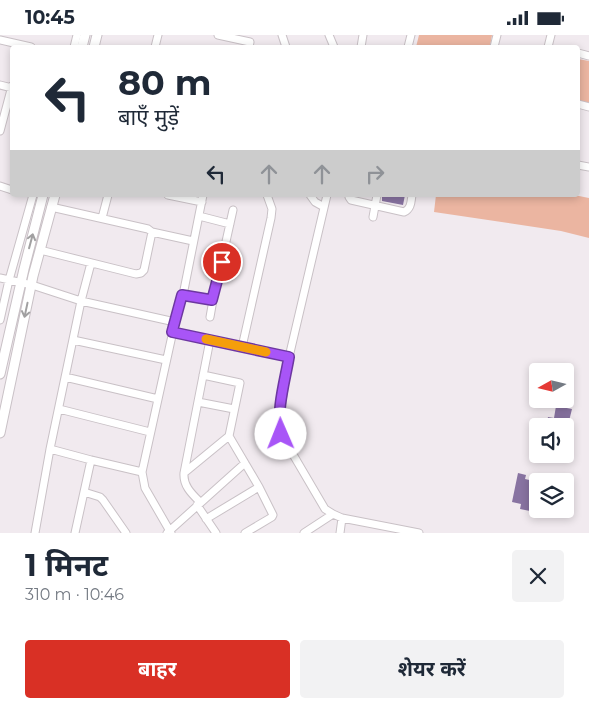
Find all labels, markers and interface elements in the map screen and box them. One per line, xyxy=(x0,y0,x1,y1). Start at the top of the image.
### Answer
text: 10:45 xyxy=(25,6,75,29)
text: 80 m xyxy=(118,61,212,104)
icon: left xyxy=(35,65,100,130)
text: बाएँ मुड़ें xyxy=(118,104,179,131)
icon: left xyxy=(202,160,230,188)
icon: ahead xyxy=(255,160,283,188)
icon: ahead xyxy=(308,160,336,188)
icon: right xyxy=(361,160,389,188)
one-way arrow xyxy=(27,234,36,250)
pin xyxy=(201,241,243,283)
icon: arrive xyxy=(208,248,236,276)
one-way arrow xyxy=(21,302,30,318)
north arrow xyxy=(529,363,574,407)
map controls xyxy=(529,363,574,518)
position arrow xyxy=(254,407,306,459)
button: sound xyxy=(529,418,574,463)
button: layers xyxy=(529,473,574,518)
text: 1 मिनट xyxy=(25,547,108,584)
button: close xyxy=(512,550,564,602)
text: 310 m · 10:46 xyxy=(25,585,124,604)
button: बाहर xyxy=(25,640,290,698)
button: शेयर करें xyxy=(300,640,564,698)

